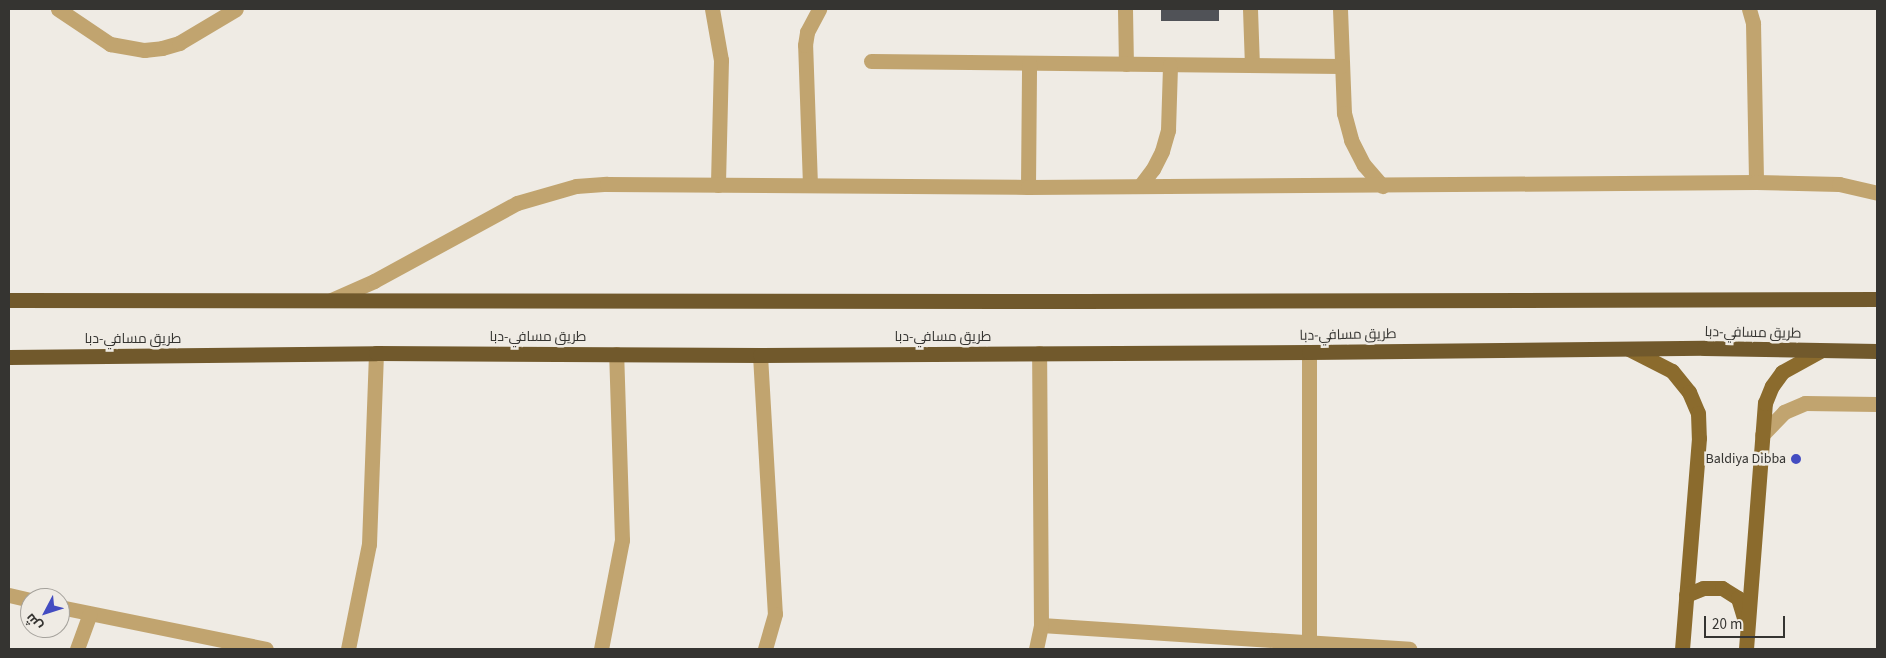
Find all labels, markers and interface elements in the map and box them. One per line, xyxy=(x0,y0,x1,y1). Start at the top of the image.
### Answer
street label: طريق مسافي-دبا xyxy=(1704,324,1802,342)
street label: طريق مسافي-دبا xyxy=(1299,326,1397,344)
street label: طريق مسافي-دبا xyxy=(489,329,587,345)
street label: طريق مسافي-دبا xyxy=(894,329,992,345)
street label: طريق مسافي-دبا xyxy=(84,331,182,347)
place label: Baldiya Dibba xyxy=(1705,451,1786,467)
marker: Baldiya Dibba xyxy=(1790,453,1802,465)
north arrow xyxy=(20,588,70,638)
scale bar xyxy=(1706,606,1787,638)
text: ش xyxy=(21,609,48,635)
text: 20 m xyxy=(1712,614,1742,635)

